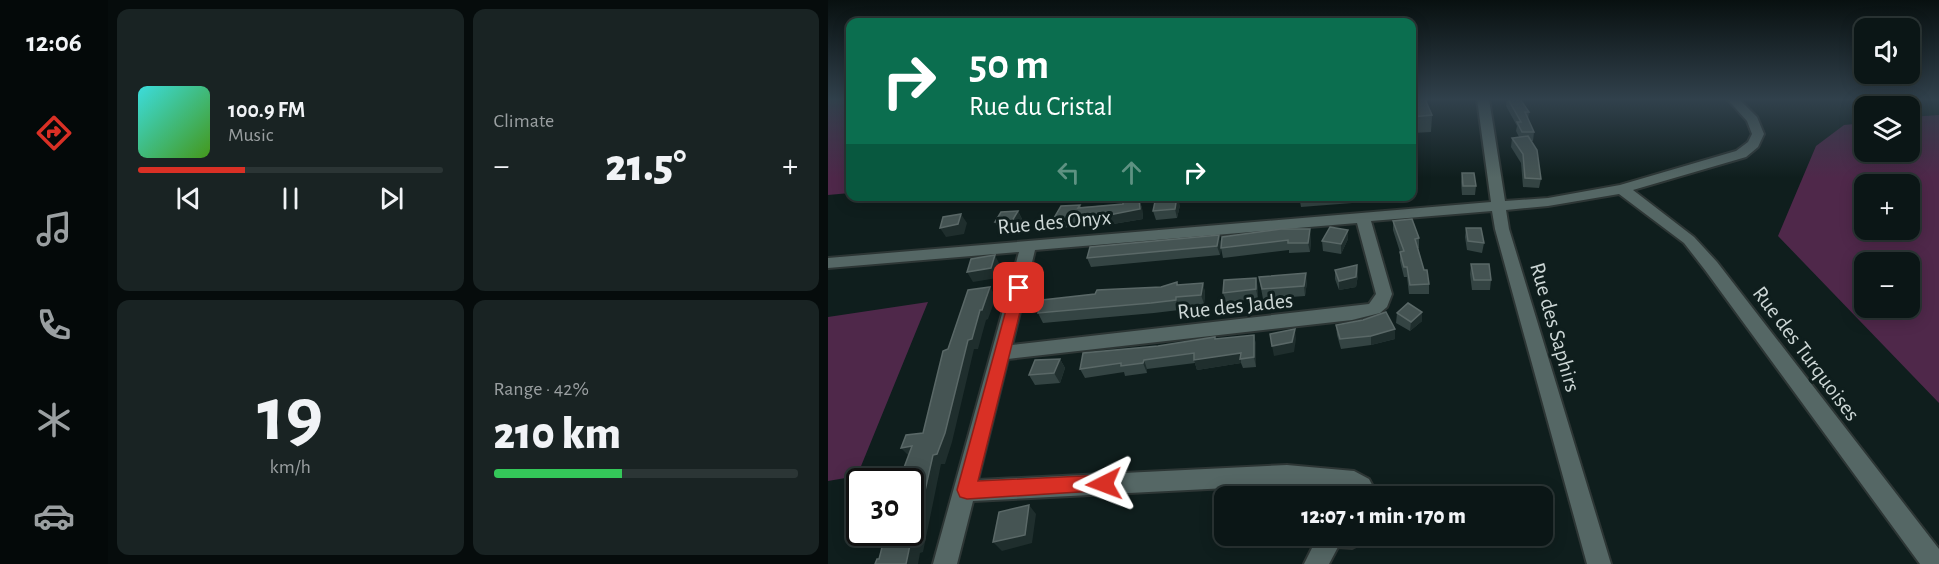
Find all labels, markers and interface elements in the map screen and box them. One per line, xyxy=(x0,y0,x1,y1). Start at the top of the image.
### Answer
map controls xyxy=(1854,18,1920,318)
button: sound xyxy=(1854,18,1920,84)
text: 12:06 xyxy=(26,29,82,56)
icon: right xyxy=(870,42,948,120)
text: 50 m xyxy=(969,44,1049,86)
text: Rue du Cristal xyxy=(969,93,1113,120)
button: layers xyxy=(1854,96,1920,162)
text: 100.9 FM xyxy=(228,99,305,121)
text: Climate xyxy=(494,111,554,131)
icon: directions xyxy=(33,112,75,154)
text: Music xyxy=(228,125,274,145)
text: 21.5° xyxy=(605,144,686,189)
text: − xyxy=(494,150,509,183)
text: + xyxy=(782,150,798,183)
icon: left xyxy=(1052,156,1085,189)
icon: ahead xyxy=(1115,156,1148,189)
icon: right xyxy=(1178,156,1211,189)
button: + xyxy=(1854,174,1920,240)
icon: previous xyxy=(172,182,205,215)
icon: pause xyxy=(274,182,307,215)
icon: next xyxy=(375,182,408,215)
street label: Rue des Onyx xyxy=(996,206,1112,238)
icon: music xyxy=(33,208,75,250)
button: − xyxy=(1854,252,1920,318)
street label: Rue des Saphirs xyxy=(1526,260,1584,394)
pin xyxy=(993,262,1044,313)
icon: arrive xyxy=(1002,271,1035,304)
street label: Rue des Turquoises xyxy=(1749,282,1864,425)
street label: Rue des Jades xyxy=(1176,289,1294,323)
icon: phone xyxy=(33,304,75,346)
text: 19 xyxy=(257,377,323,455)
text: Range · 42% xyxy=(494,379,589,399)
icon: climate xyxy=(33,399,75,441)
text: 210 km xyxy=(494,412,621,457)
position arrow xyxy=(1072,452,1136,516)
text: km/h xyxy=(270,457,311,477)
speed limit sign: 30 xyxy=(846,468,924,546)
icon: car xyxy=(33,495,75,537)
text: 12:07 · 1 min · 170 m xyxy=(1301,505,1466,527)

